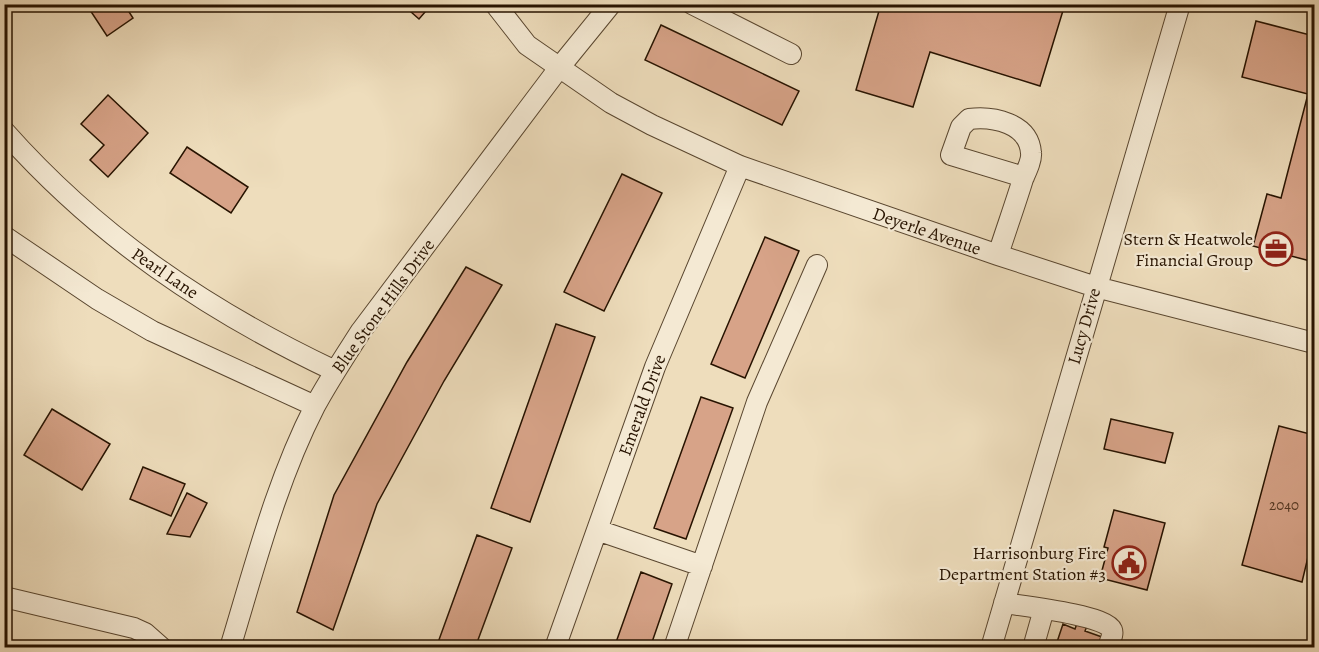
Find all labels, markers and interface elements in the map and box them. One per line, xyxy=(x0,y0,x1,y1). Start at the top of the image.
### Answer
street label: Deyerle Avenue xyxy=(870,201,984,261)
place label: Stern & Heatwole Financial Group xyxy=(1124,227,1253,272)
office icon: Stern & Heatwole Financial Group xyxy=(1258,231,1294,267)
street label: Blue Stone Hills Drive xyxy=(326,234,440,378)
street label: Pearl Lane xyxy=(127,242,203,304)
street label: Lucy Drive xyxy=(1062,285,1106,367)
street label: Emerald Drive xyxy=(613,351,671,459)
house number: 2040 xyxy=(1269,495,1299,515)
place label: Harrisonburg Fire Department Station #3 xyxy=(938,541,1106,586)
public building icon: Harrisonburg Fire Department Station #3 xyxy=(1111,545,1147,581)

